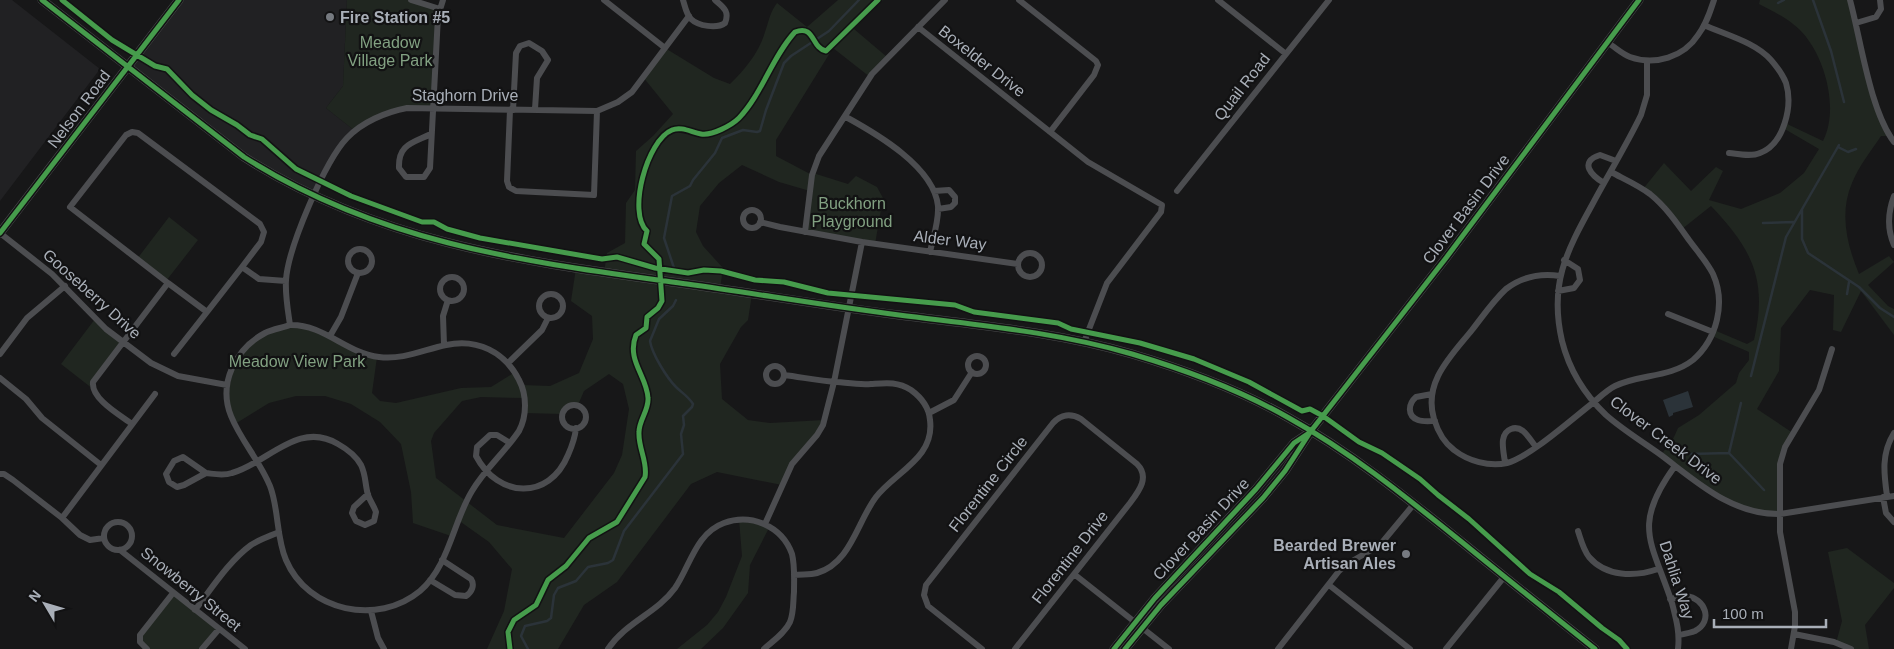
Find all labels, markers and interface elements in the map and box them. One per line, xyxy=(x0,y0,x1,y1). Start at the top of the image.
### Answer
place label: Fire Station #5 xyxy=(340,9,450,26)
marker: Fire Station #5 xyxy=(324,11,336,23)
street label: Boxelder Drive xyxy=(935,22,1029,100)
park label: Meadow Village Park xyxy=(347,34,434,69)
street label: Quail Road xyxy=(1211,50,1273,124)
street label: Nelson Road xyxy=(44,67,114,151)
street label: Staghorn Drive xyxy=(412,87,518,104)
street label: Clover Basin Drive xyxy=(1419,151,1513,267)
park label: Buckhorn Playground xyxy=(812,195,892,230)
street label: Alder Way xyxy=(913,227,987,253)
street label: Gooseberry Drive xyxy=(40,246,144,342)
park label: Meadow View Park xyxy=(229,353,366,370)
street label: Clover Creek Drive xyxy=(1607,393,1725,488)
street label: Florentine Circle xyxy=(945,433,1031,535)
street label: Clover Basin Drive xyxy=(1150,475,1252,583)
street label: Florentine Drive xyxy=(1029,507,1112,607)
place label: Bearded Brewer Artisan Ales xyxy=(1273,537,1396,572)
street label: Dahlia Way xyxy=(1656,539,1698,621)
street label: Snowberry Street xyxy=(138,543,245,635)
marker: Bearded Brewer Artisan Ales xyxy=(1400,548,1412,560)
north arrow xyxy=(20,579,70,629)
text: N xyxy=(25,587,44,605)
scale bar xyxy=(1714,596,1826,628)
text: 100 m xyxy=(1722,605,1764,622)

